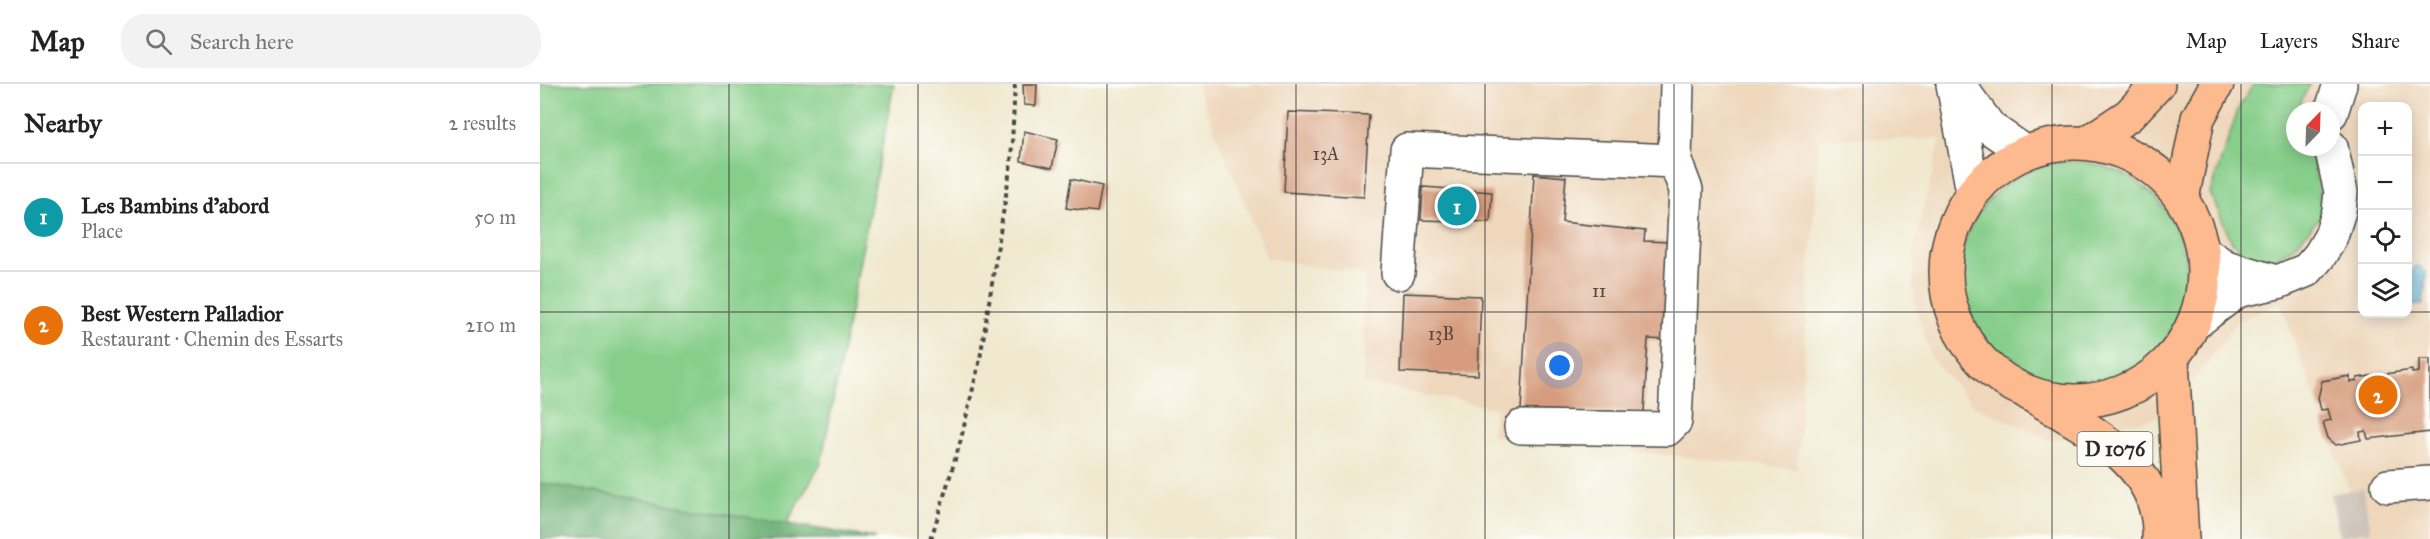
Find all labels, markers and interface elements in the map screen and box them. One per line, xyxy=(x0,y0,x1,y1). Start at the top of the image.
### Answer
search box xyxy=(121,14,541,68)
text: Map xyxy=(30,24,85,59)
icon: search xyxy=(142,25,175,58)
text: Search here xyxy=(190,28,294,55)
text: Map xyxy=(2186,28,2227,54)
text: Layers xyxy=(2260,28,2318,54)
text: Share xyxy=(2351,28,2400,54)
north arrow xyxy=(2286,102,2340,156)
map controls xyxy=(2358,102,2412,318)
button: + xyxy=(2358,102,2412,156)
text: Nearby xyxy=(24,107,102,139)
text: 2 results xyxy=(448,111,516,135)
house number: 13A xyxy=(1313,143,1339,165)
button: − xyxy=(2358,156,2412,210)
pin: 1 xyxy=(1438,184,1476,228)
text: Les Bambins d’abord xyxy=(81,192,269,219)
text: 1 xyxy=(40,205,47,229)
text: 50 m xyxy=(474,205,516,229)
button: locate xyxy=(2358,210,2412,264)
text: Place xyxy=(81,219,123,243)
button: layers xyxy=(2358,264,2412,318)
house number: 11 xyxy=(1592,280,1606,302)
text: Best Western Palladior xyxy=(81,300,283,327)
text: 2 xyxy=(39,313,48,337)
text: 210 m xyxy=(466,313,516,337)
house number: 13B xyxy=(1428,323,1454,345)
text: Restaurant · Chemin des Essarts xyxy=(81,327,343,351)
your location xyxy=(1545,351,1574,380)
pin: 2 xyxy=(2358,372,2398,418)
road number: D 1076 xyxy=(2078,432,2152,466)

